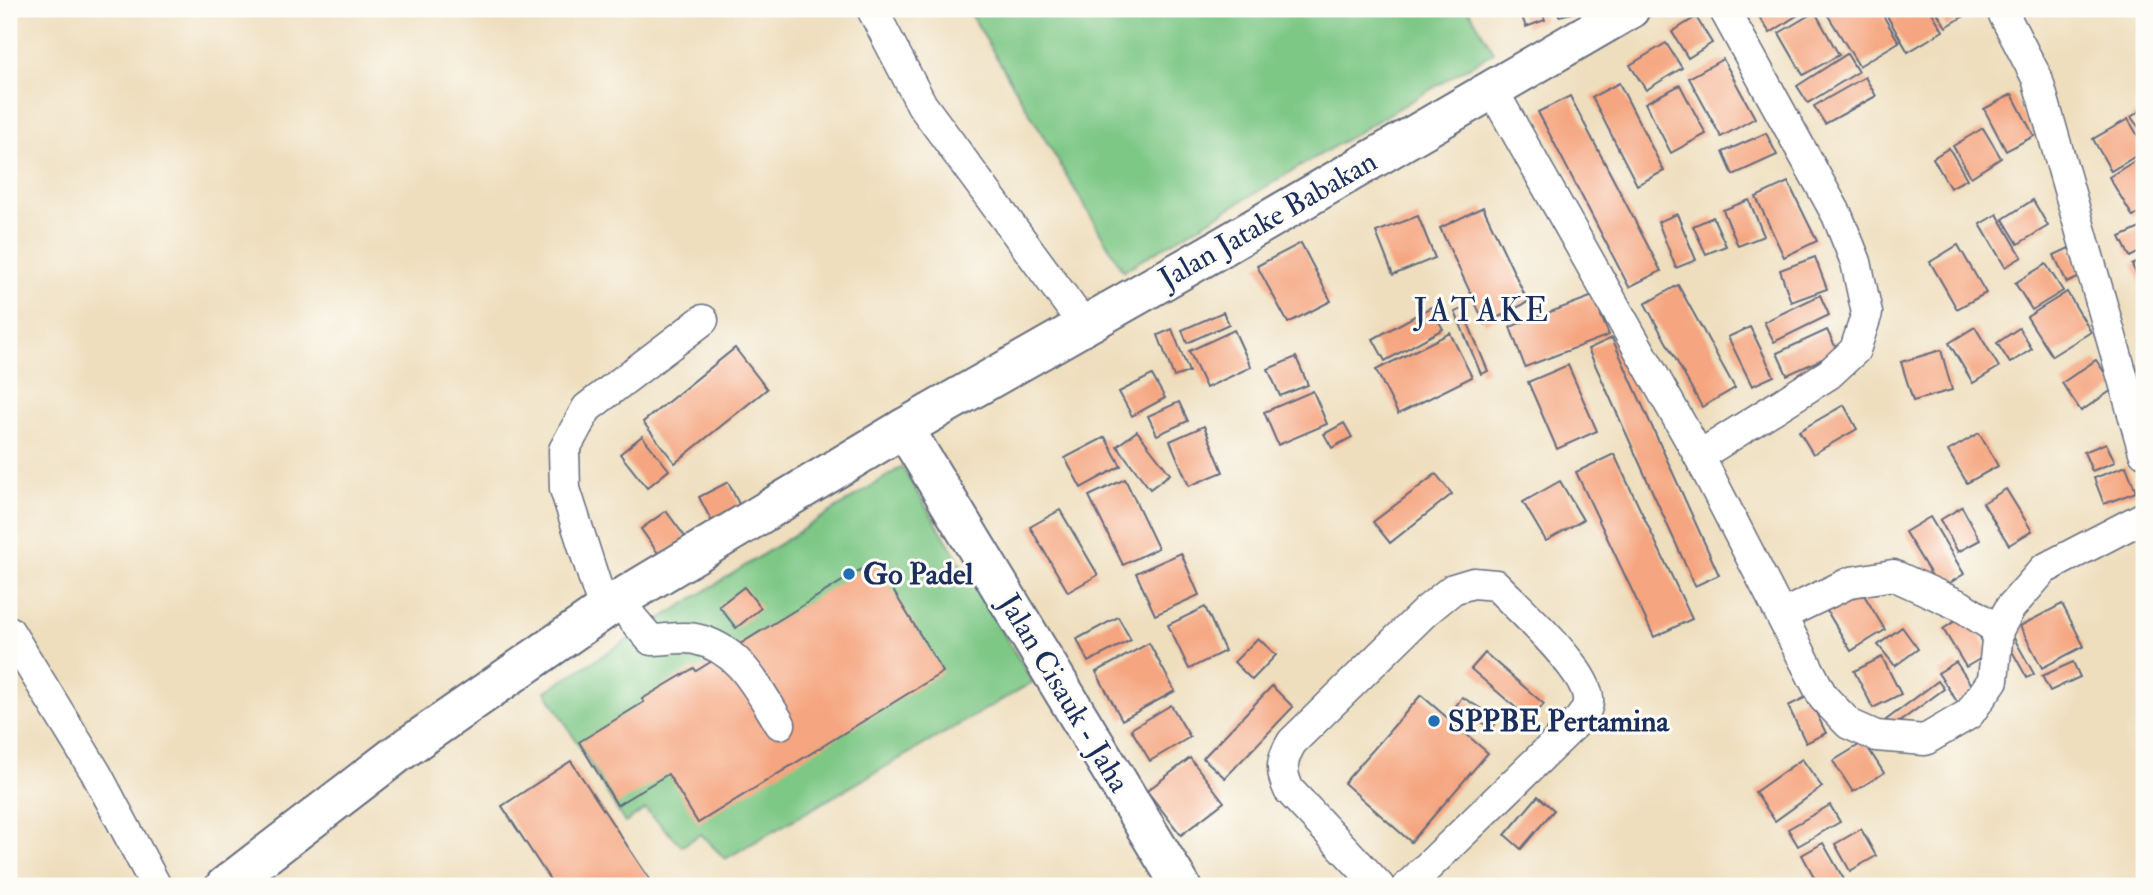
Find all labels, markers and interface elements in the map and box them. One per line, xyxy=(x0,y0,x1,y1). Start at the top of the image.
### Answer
street label: Jalan Jatake Babakan xyxy=(1152,143,1383,298)
district label: JATAKE xyxy=(1413,290,1550,332)
place label: Go Padel xyxy=(863,556,973,593)
marker: Go Padel xyxy=(841,566,857,582)
street label: Jalan Cisauk - Jaha xyxy=(990,586,1138,800)
place label: SPPBE Pertamina xyxy=(1448,703,1670,740)
marker: SPPBE Pertamina xyxy=(1426,713,1442,729)

